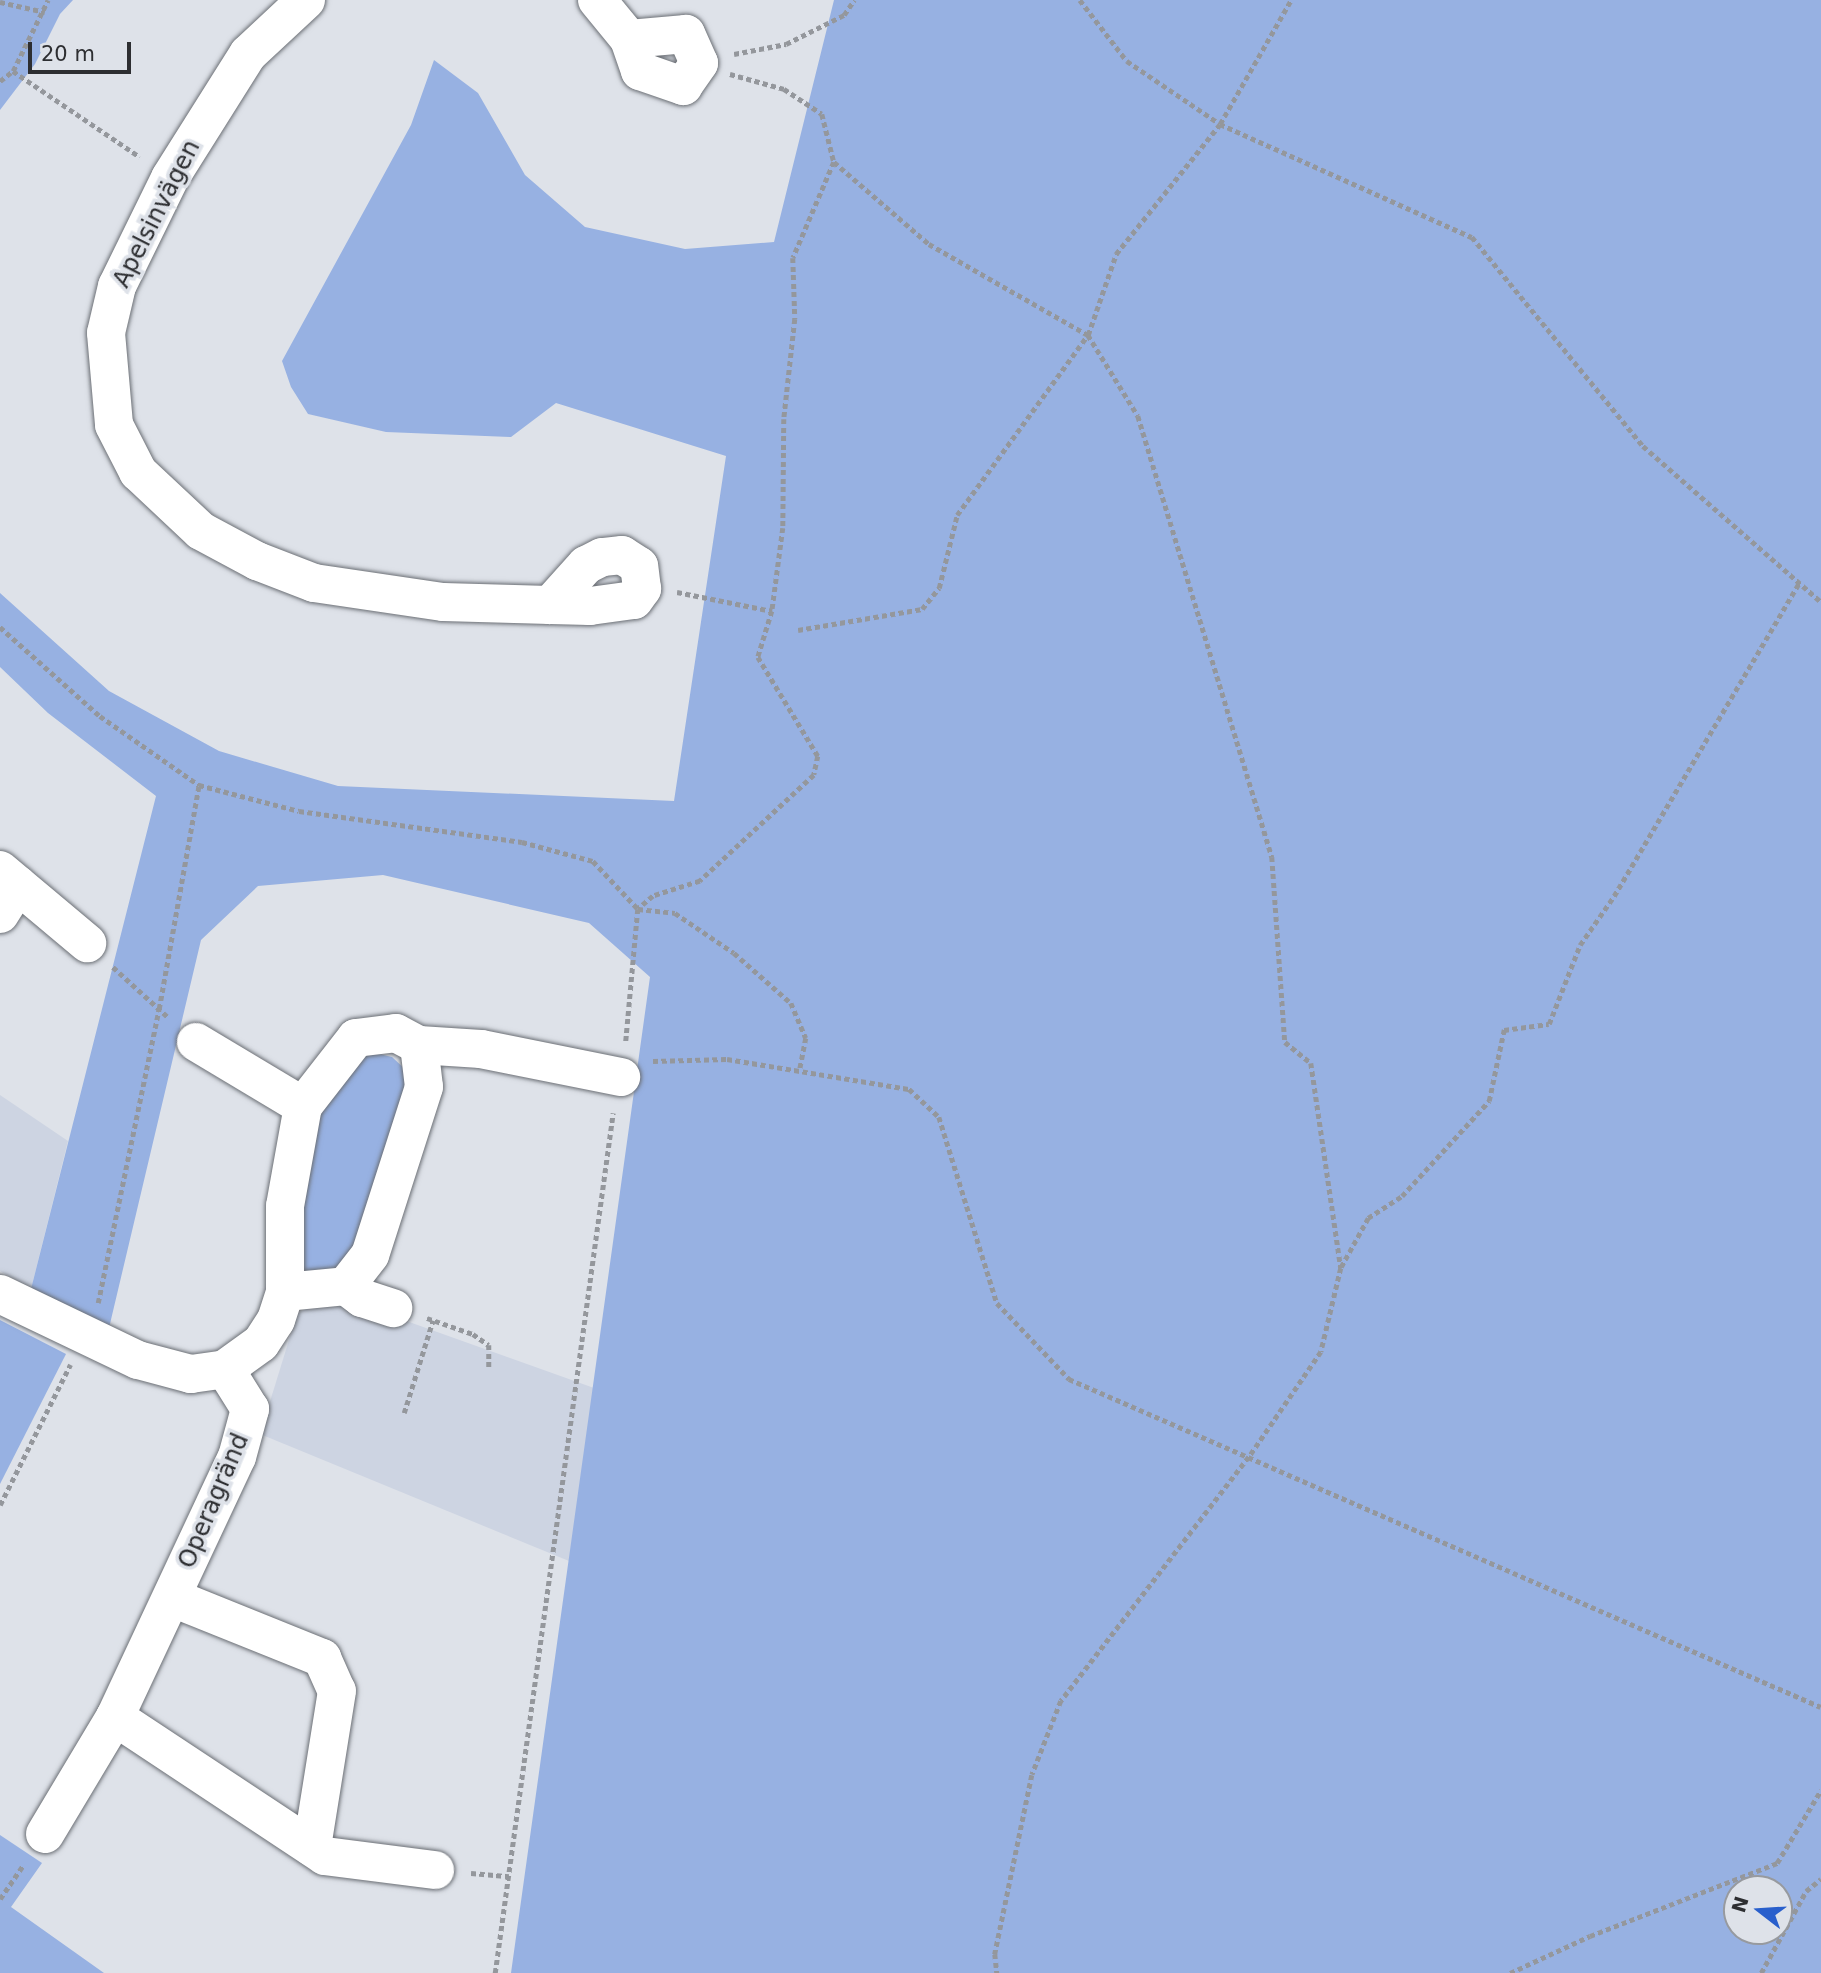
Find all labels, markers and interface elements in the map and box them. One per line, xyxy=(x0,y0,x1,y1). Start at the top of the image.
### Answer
scale bar xyxy=(32,28,135,72)
text: 20 m xyxy=(41,42,95,66)
street label: Apelsinvägen xyxy=(107,135,207,293)
street label: Operagränd xyxy=(173,1429,255,1573)
north arrow xyxy=(1723,1875,1793,1945)
text: N xyxy=(1727,1894,1753,1915)

